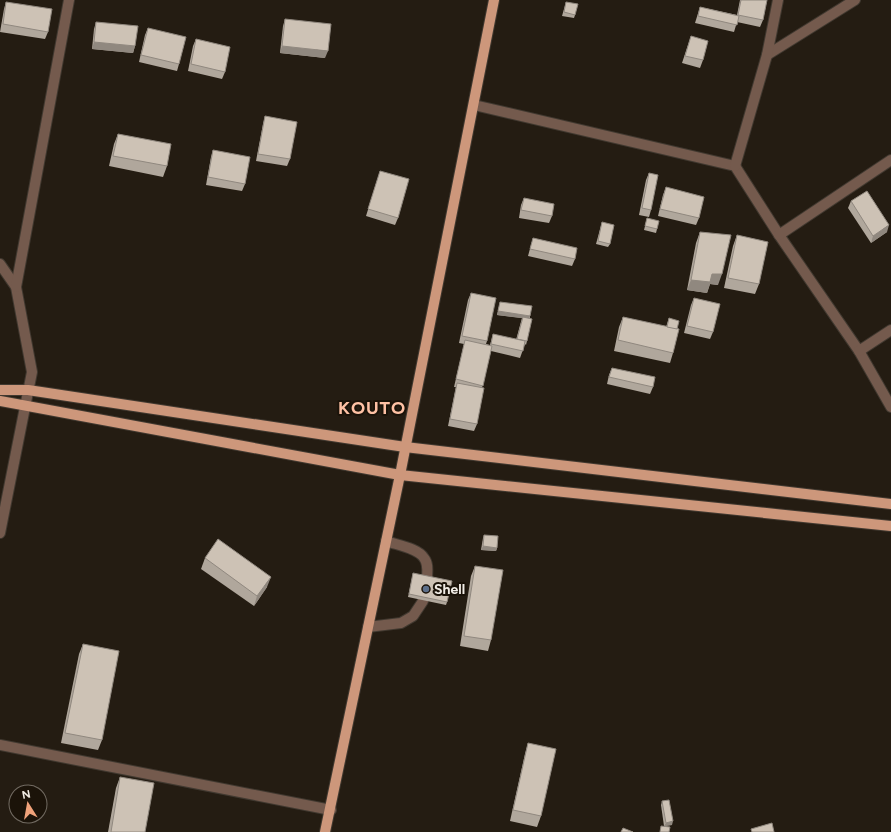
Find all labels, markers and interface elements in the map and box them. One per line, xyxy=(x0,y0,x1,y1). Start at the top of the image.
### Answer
district label: KOUTO xyxy=(338,397,406,419)
place label: Shell xyxy=(434,581,465,598)
marker: Shell xyxy=(421,584,431,594)
north arrow xyxy=(8,784,48,824)
text: N xyxy=(21,787,32,802)

